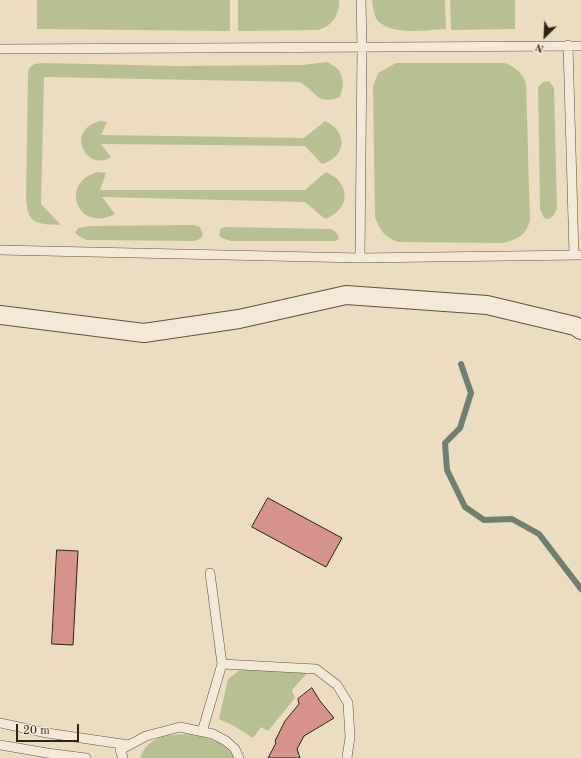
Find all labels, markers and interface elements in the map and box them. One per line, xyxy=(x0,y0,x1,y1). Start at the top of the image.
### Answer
north arrow xyxy=(525,16,565,56)
text: N xyxy=(534,41,546,54)
scale bar xyxy=(18,716,81,742)
text: 20 m xyxy=(23,725,50,737)

